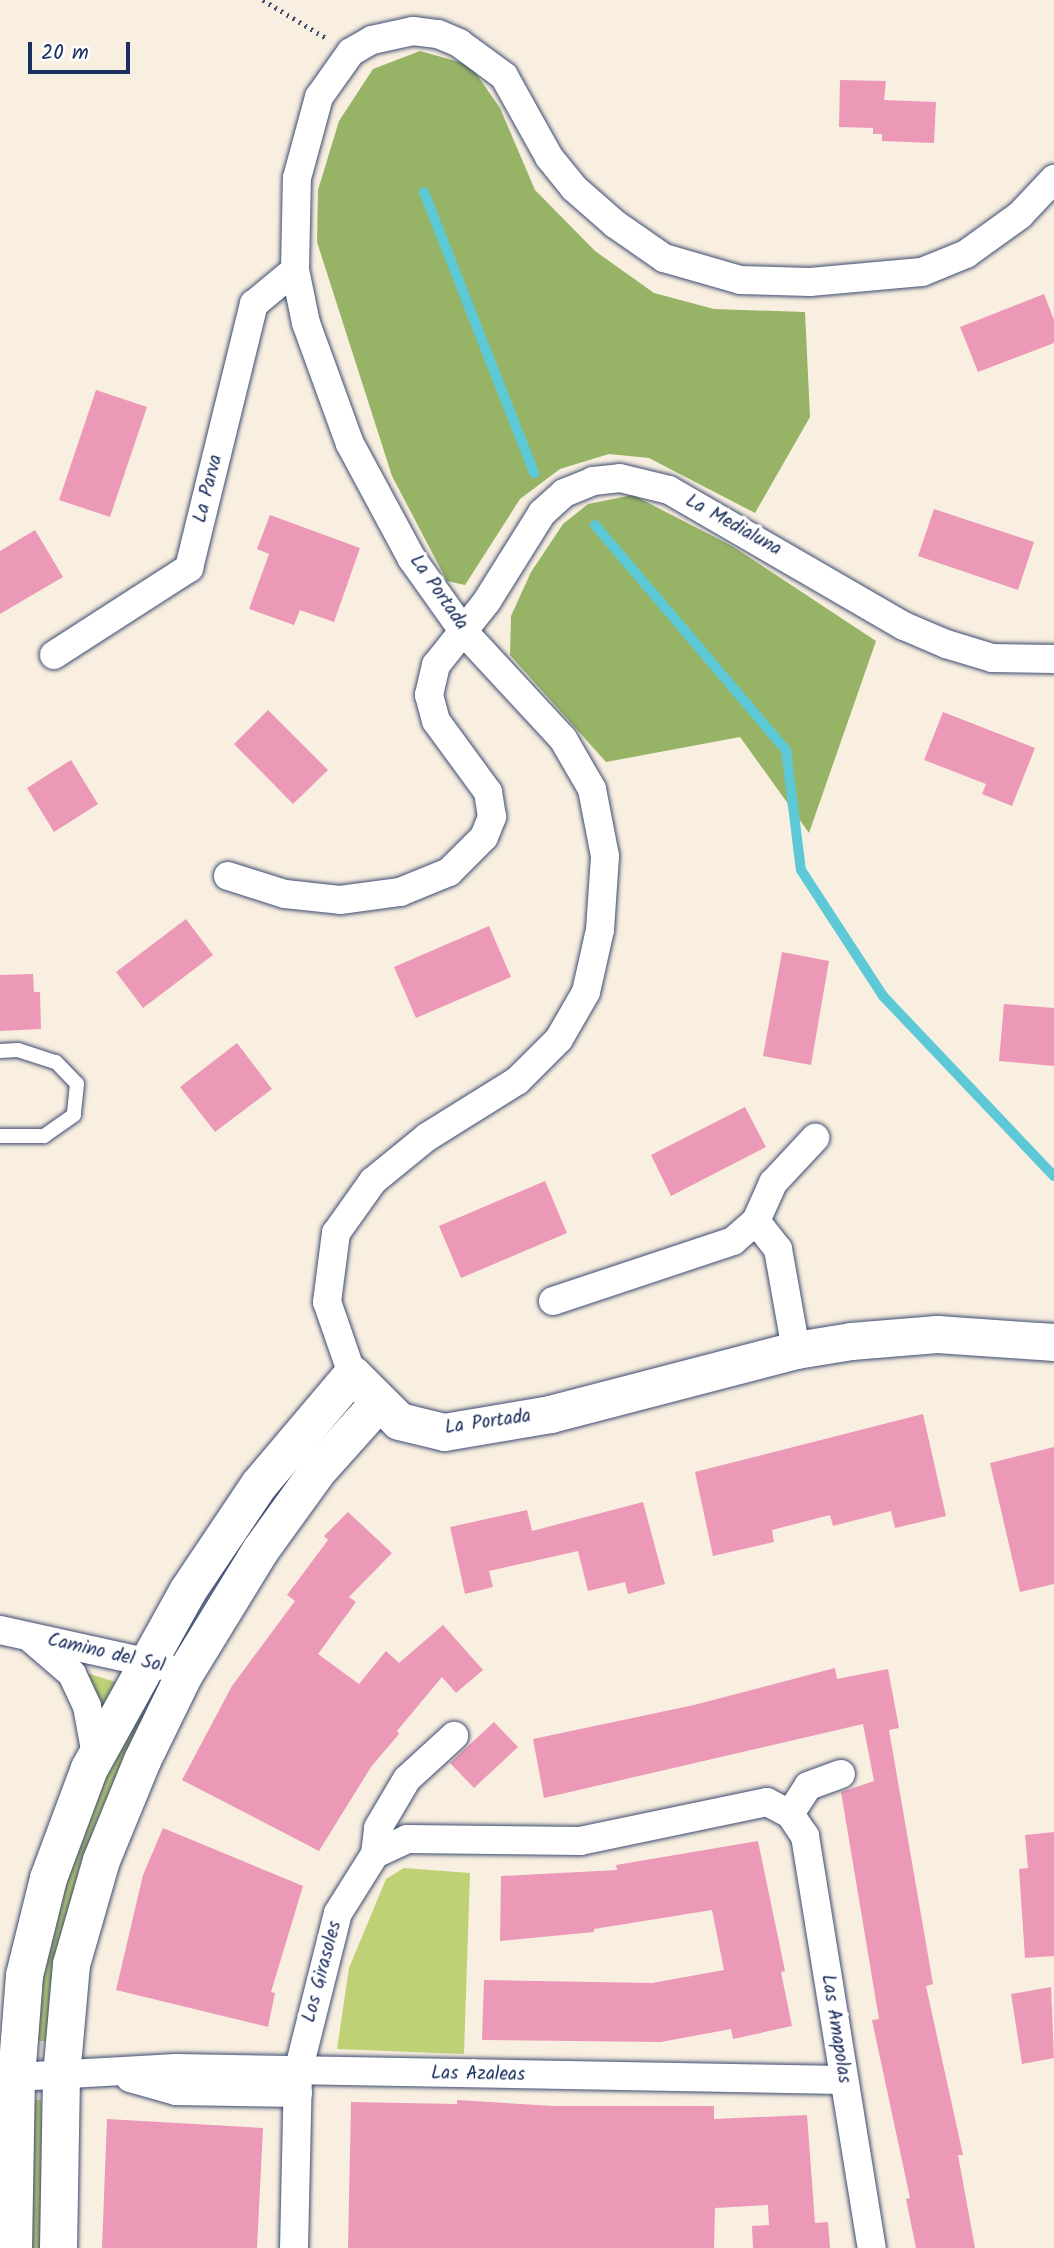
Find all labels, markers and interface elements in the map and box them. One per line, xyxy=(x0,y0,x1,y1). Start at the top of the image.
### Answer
scale bar xyxy=(32,28,133,72)
text: 20 m xyxy=(41,37,89,70)
street label: La Parva xyxy=(190,453,228,525)
street label: La Medialuna xyxy=(681,490,785,562)
street label: La Portada xyxy=(404,551,472,635)
street label: La Portada xyxy=(443,1406,533,1440)
street label: Camino del Sol xyxy=(45,1629,167,1679)
street label: Los Girasoles xyxy=(299,1919,347,2025)
street label: Las Amapolas xyxy=(815,1973,855,2085)
street label: Las Azaleas xyxy=(431,2063,525,2087)

